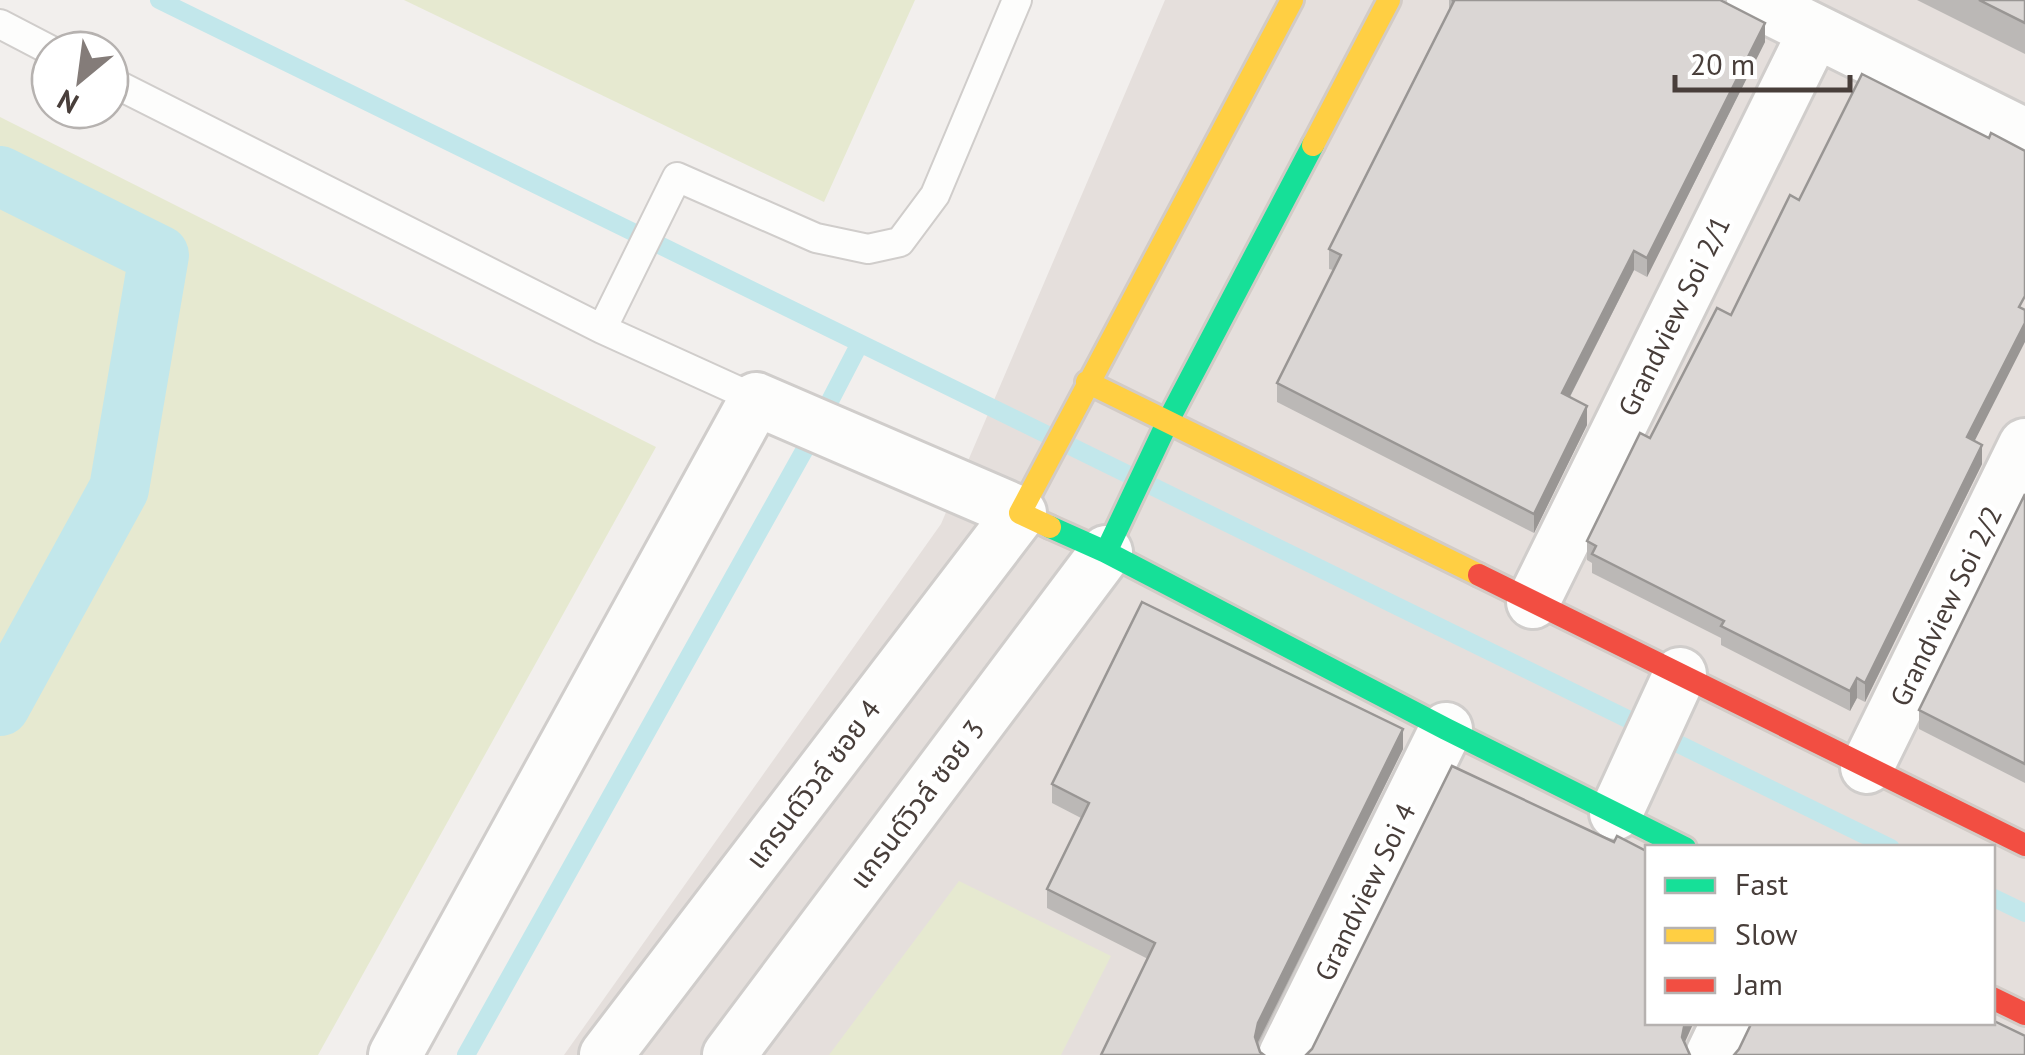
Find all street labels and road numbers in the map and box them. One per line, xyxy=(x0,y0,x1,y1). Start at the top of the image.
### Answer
street label: Grandview Soi 2/1 xyxy=(1609,209,1738,422)
street label: Grandview Soi 2/2 xyxy=(1881,499,2010,712)
street label: แกรนด์วิวล์ ซอย 4 xyxy=(737,692,888,876)
street label: แกรนด์วิวล์ ซอย 3 xyxy=(841,712,992,896)
street label: Grandview Soi 4 xyxy=(1306,797,1424,987)

